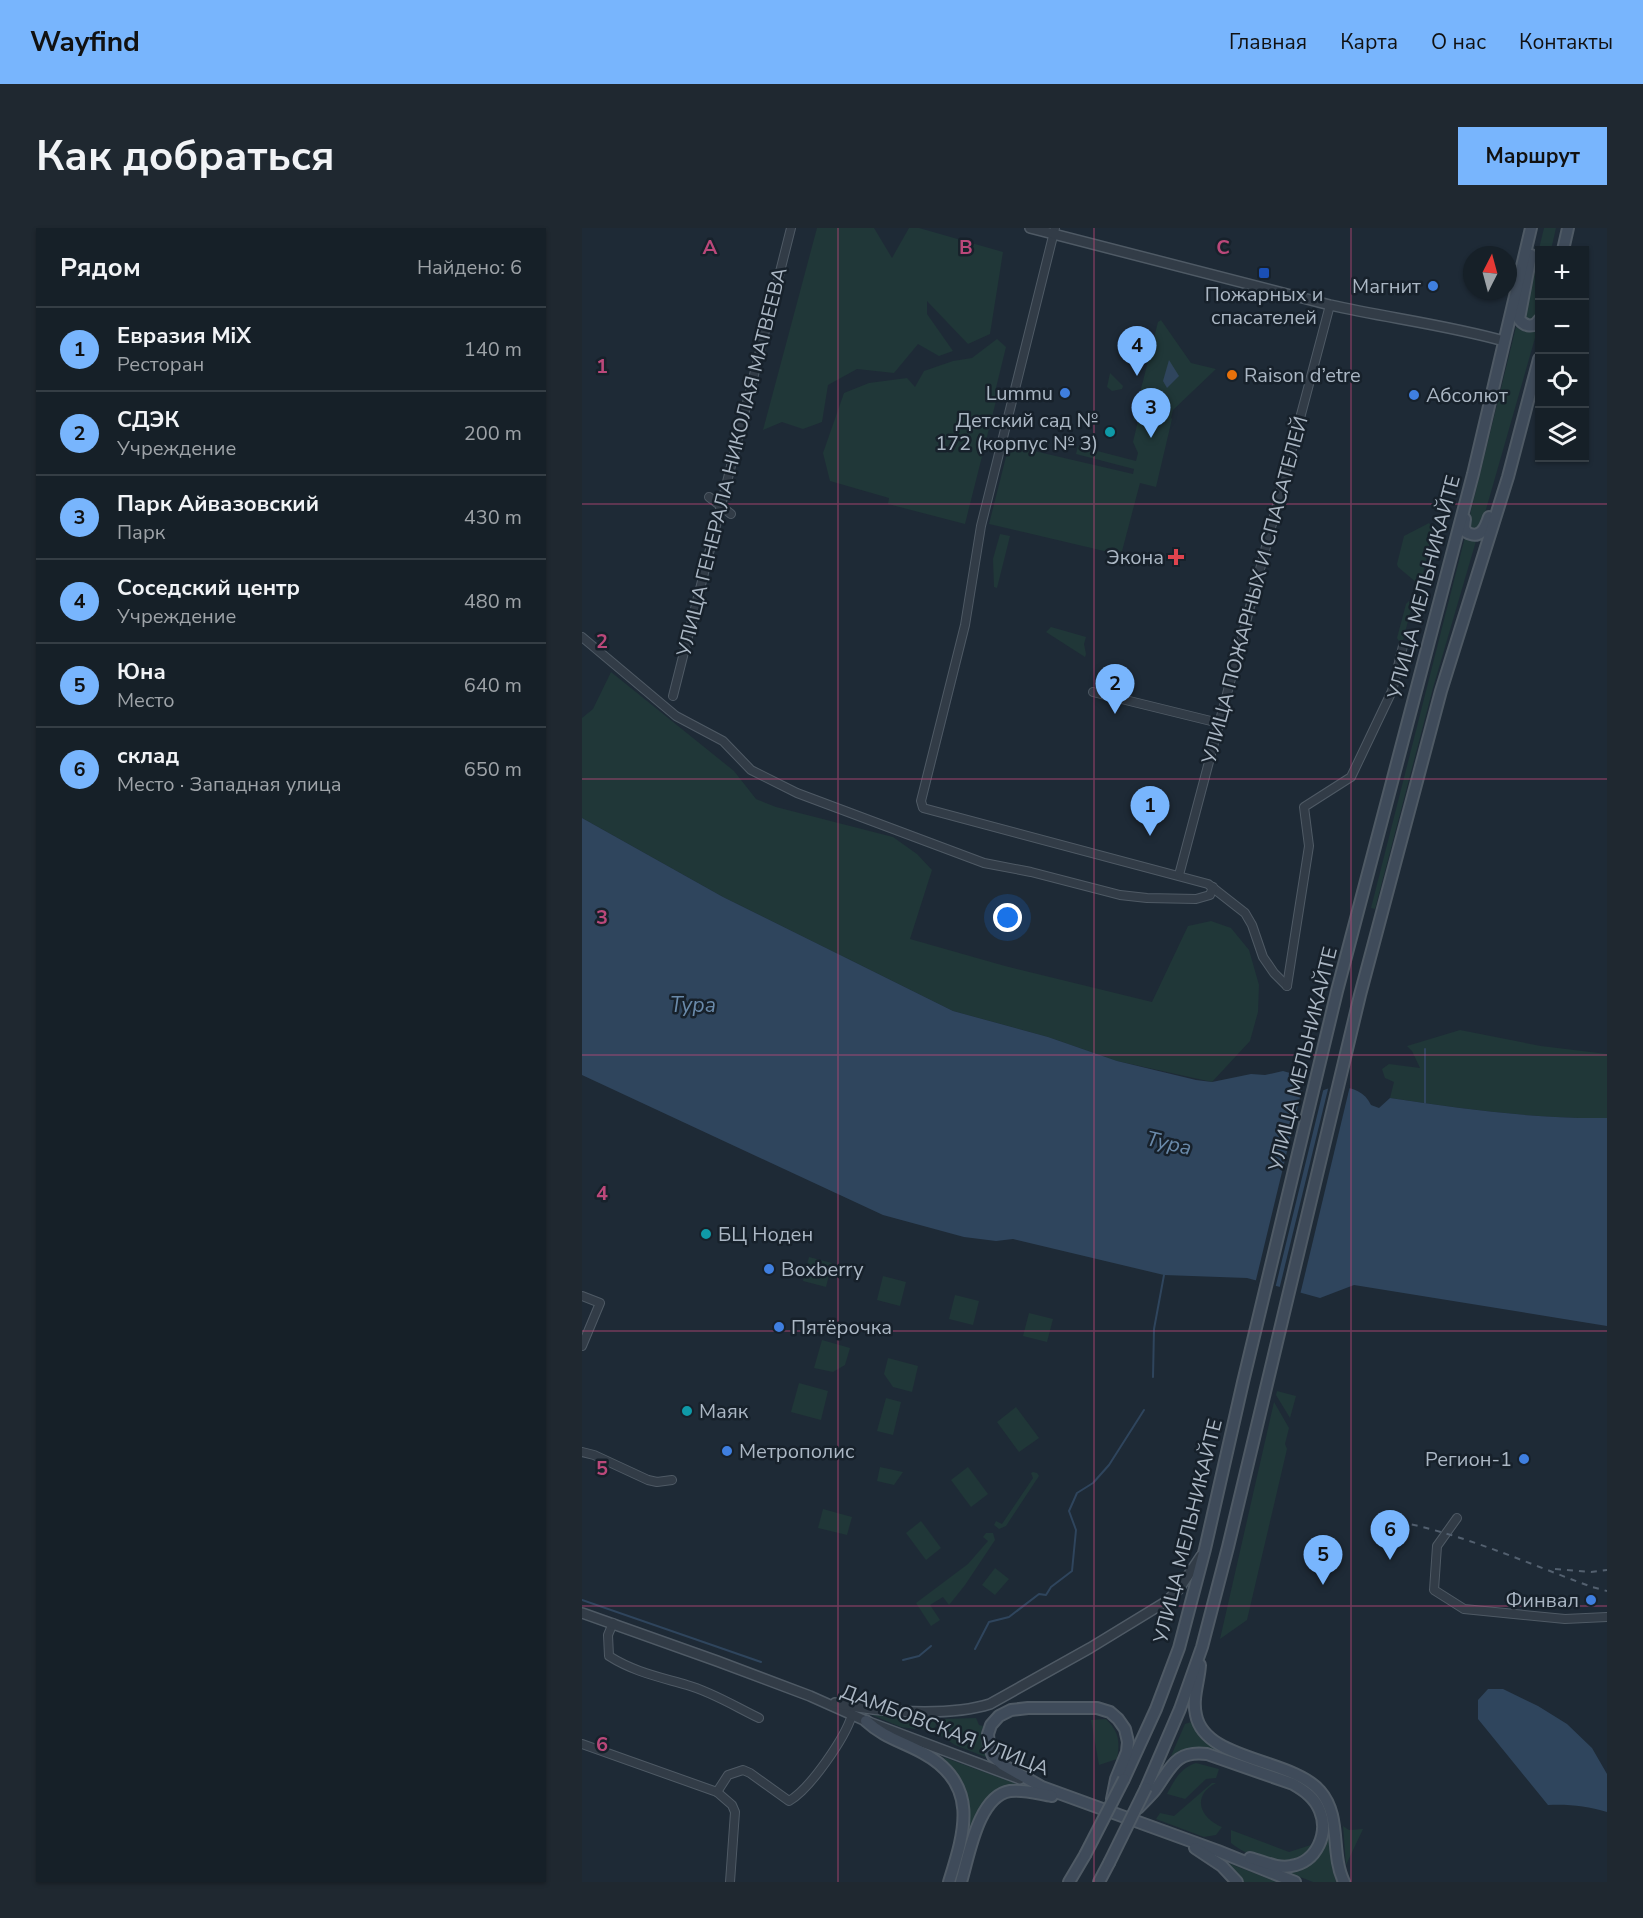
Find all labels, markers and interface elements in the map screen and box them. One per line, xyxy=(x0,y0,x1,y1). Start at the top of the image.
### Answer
text: Wayfind xyxy=(30,23,140,61)
text: Главная xyxy=(1229,28,1307,56)
text: Карта xyxy=(1340,28,1398,56)
text: О нас xyxy=(1431,28,1486,56)
text: Контакты xyxy=(1519,28,1613,56)
button: Маршрут xyxy=(1458,127,1607,185)
text: Как добраться xyxy=(36,128,335,185)
text: A xyxy=(703,234,718,261)
text: B xyxy=(959,234,973,261)
text: C xyxy=(1216,234,1230,261)
north arrow xyxy=(1463,246,1517,300)
map controls xyxy=(1535,246,1589,462)
button: + xyxy=(1535,246,1589,300)
text: Рядом xyxy=(60,250,141,285)
text: Найдено: 6 xyxy=(417,254,522,281)
street label: УЛИЦА ГЕНЕРАЛА НИКОЛАЯ МАТВЕЕВА xyxy=(670,264,794,661)
marker: Пожарных и спасателей xyxy=(1257,266,1271,280)
place label: Магнит xyxy=(1352,273,1421,300)
marker: Магнит xyxy=(1426,279,1440,293)
place label: Пожарных и спасателей xyxy=(1205,281,1323,331)
button: − xyxy=(1535,300,1589,354)
text: Евразия MiX xyxy=(117,321,251,351)
pin: 4 xyxy=(1118,326,1156,376)
text: 1 xyxy=(74,336,86,363)
text: 140 m xyxy=(464,336,522,363)
text: Ресторан xyxy=(117,351,204,378)
text: 1 xyxy=(596,353,608,380)
button: locate xyxy=(1535,354,1589,408)
place label: Raison d’etre xyxy=(1244,362,1361,389)
marker: Raison d’etre xyxy=(1225,368,1239,382)
place label: Lummu xyxy=(986,380,1053,407)
place label: Абсолют xyxy=(1426,382,1508,409)
marker: Lummu xyxy=(1058,386,1072,400)
pin: 3 xyxy=(1132,388,1170,438)
marker: Абсолют xyxy=(1407,388,1421,402)
text: СДЭК xyxy=(117,405,179,435)
place label: Детский сад № 172 (корпус № 3) xyxy=(935,407,1098,457)
button: layers xyxy=(1535,408,1589,462)
street label: УЛИЦА ПОЖАРНЫХ И СПАСАТЕЛЕЙ xyxy=(1195,413,1314,768)
text: 2 xyxy=(74,420,86,447)
text: 200 m xyxy=(464,420,522,447)
marker: Детский сад № 172 (корпус № 3) xyxy=(1103,425,1117,439)
text: Учреждение xyxy=(117,435,236,462)
street label: УЛИЦА МЕЛЬНИКАЙТЕ xyxy=(1381,472,1467,703)
text: Парк Айвазовский xyxy=(117,489,319,519)
text: 3 xyxy=(74,504,86,531)
text: 430 m xyxy=(464,504,522,531)
text: Парк xyxy=(117,519,165,546)
place label: Экона xyxy=(1106,544,1164,571)
marker: Экона xyxy=(1169,550,1183,564)
text: Соседский центр xyxy=(117,573,300,603)
text: 4 xyxy=(74,588,86,615)
text: 480 m xyxy=(464,588,522,615)
text: Учреждение xyxy=(117,603,236,630)
text: 2 xyxy=(596,628,608,655)
text: Юна xyxy=(117,657,166,687)
pin: 2 xyxy=(1096,664,1134,714)
text: 5 xyxy=(74,672,86,699)
text: 640 m xyxy=(464,672,522,699)
text: Место xyxy=(117,687,175,714)
text: склад xyxy=(117,741,179,771)
text: 6 xyxy=(74,756,86,783)
text: 650 m xyxy=(464,756,522,783)
text: Место · Западная улица xyxy=(117,771,342,798)
pin: 1 xyxy=(1130,786,1170,836)
your location xyxy=(993,903,1022,932)
text: 3 xyxy=(596,904,608,931)
street label: УЛИЦА МЕЛЬНИКАЙТЕ xyxy=(1262,944,1344,1175)
water label: Тура xyxy=(670,991,716,1019)
water label: Тура xyxy=(1143,1124,1195,1162)
text: 4 xyxy=(596,1180,608,1207)
place label: БЦ Ноден xyxy=(718,1221,813,1248)
marker: БЦ Ноден xyxy=(699,1227,713,1241)
place label: Boxberry xyxy=(781,1256,864,1283)
marker: Boxberry xyxy=(762,1262,776,1276)
place label: Пятёрочка xyxy=(791,1314,892,1341)
marker: Пятёрочка xyxy=(772,1320,786,1334)
place label: Маяк xyxy=(699,1398,749,1425)
marker: Маяк xyxy=(680,1404,694,1418)
street label: УЛИЦА МЕЛЬНИКАЙТЕ xyxy=(1147,1416,1229,1647)
place label: Метрополис xyxy=(739,1438,854,1465)
marker: Метрополис xyxy=(720,1444,734,1458)
place label: Регион-1 xyxy=(1425,1446,1512,1473)
marker: Регион-1 xyxy=(1517,1452,1531,1466)
text: 5 xyxy=(596,1455,608,1482)
pin: 6 xyxy=(1370,1510,1410,1560)
pin: 5 xyxy=(1304,1536,1342,1585)
place label: Финвал xyxy=(1505,1587,1579,1614)
marker: Финвал xyxy=(1584,1593,1598,1607)
street label: ДАМБОВСКАЯ УЛИЦА xyxy=(837,1678,1053,1782)
text: 6 xyxy=(596,1731,608,1758)

